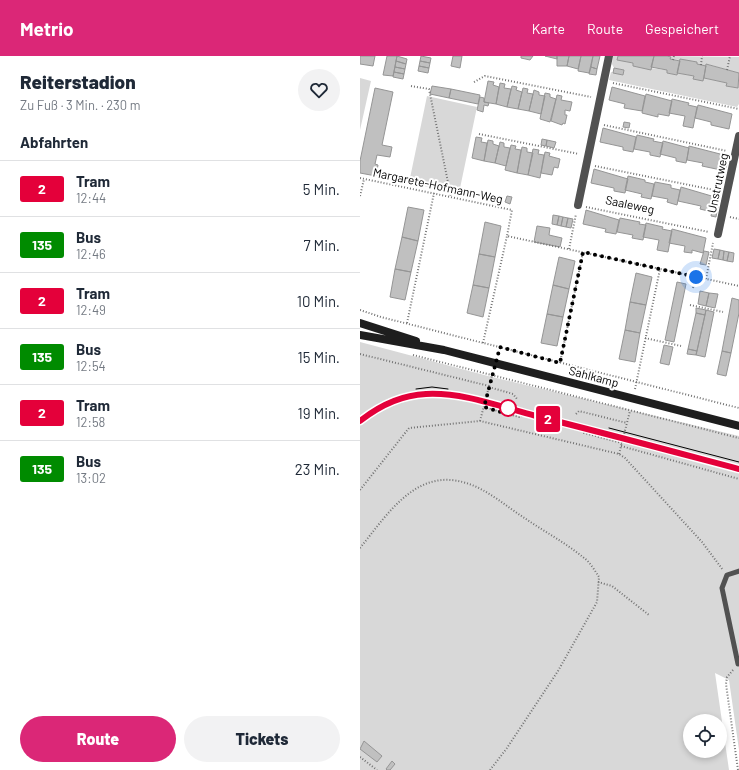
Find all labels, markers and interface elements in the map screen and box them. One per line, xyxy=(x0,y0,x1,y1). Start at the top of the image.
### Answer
text: Metrio xyxy=(20,17,74,40)
text: Karte xyxy=(532,20,565,37)
text: Route xyxy=(587,20,623,37)
text: Gespeichert xyxy=(645,20,719,37)
button: heart xyxy=(298,69,340,111)
text: Reiterstadion xyxy=(20,70,136,93)
text: Zu Fuß · 3 Min. · 230 m xyxy=(20,97,141,113)
text: Abfahrten xyxy=(20,133,88,151)
street label: Unstrutweg xyxy=(704,152,730,214)
street label: Margarete-Hofmann-Weg xyxy=(372,164,504,206)
text: Tram xyxy=(76,172,110,190)
text: 2 xyxy=(38,180,46,197)
text: 5 Min. xyxy=(303,180,340,198)
text: 12:44 xyxy=(76,190,106,206)
street label: Saaleweg xyxy=(604,192,656,216)
text: Bus xyxy=(76,228,101,246)
text: 135 xyxy=(32,236,52,253)
text: 7 Min. xyxy=(303,236,340,254)
text: 12:46 xyxy=(76,246,106,262)
your location xyxy=(686,267,706,287)
text: Tram xyxy=(76,284,110,302)
text: 2 xyxy=(38,292,46,309)
text: 10 Min. xyxy=(297,292,340,310)
text: 12:49 xyxy=(76,302,106,318)
text: Bus xyxy=(76,340,101,358)
text: 135 xyxy=(32,348,52,365)
text: 15 Min. xyxy=(298,348,340,366)
text: 12:54 xyxy=(76,358,106,374)
street label: Sahlkamp xyxy=(568,363,620,389)
text: Tram xyxy=(76,396,110,414)
unlabelled marker xyxy=(499,399,517,417)
text: 2 xyxy=(38,404,46,421)
text: 19 Min. xyxy=(297,404,340,422)
line badge: 2 xyxy=(535,406,561,432)
text: 2 xyxy=(544,410,552,427)
text: 12:58 xyxy=(76,414,105,430)
text: Bus xyxy=(76,452,101,470)
text: 135 xyxy=(32,460,52,477)
text: 23 Min. xyxy=(295,460,340,478)
text: 13:02 xyxy=(76,470,106,486)
map controls xyxy=(683,714,727,758)
button: locate xyxy=(683,714,727,758)
button: Route xyxy=(20,716,176,762)
button: Tickets xyxy=(184,716,340,762)

